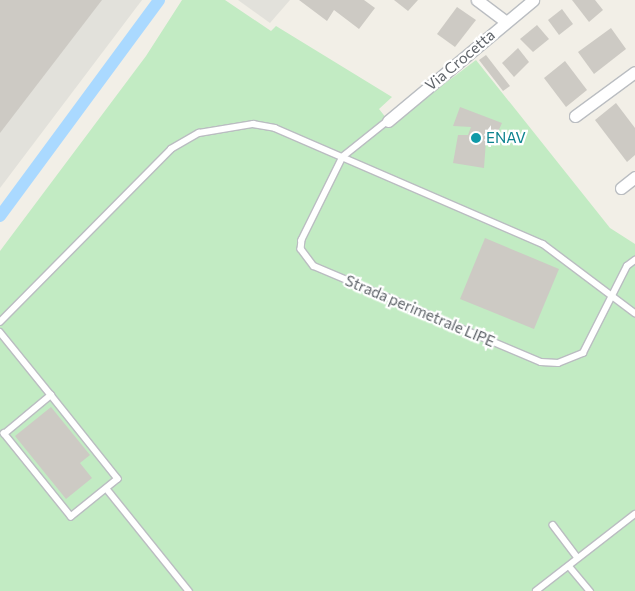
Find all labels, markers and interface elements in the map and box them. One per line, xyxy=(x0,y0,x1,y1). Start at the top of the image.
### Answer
street label: Via Crocetta xyxy=(422,26,498,94)
place label: ENAV xyxy=(486,129,526,147)
marker: ENAV xyxy=(470,132,482,144)
street label: Strada perimetrale LIPE xyxy=(342,271,498,351)

